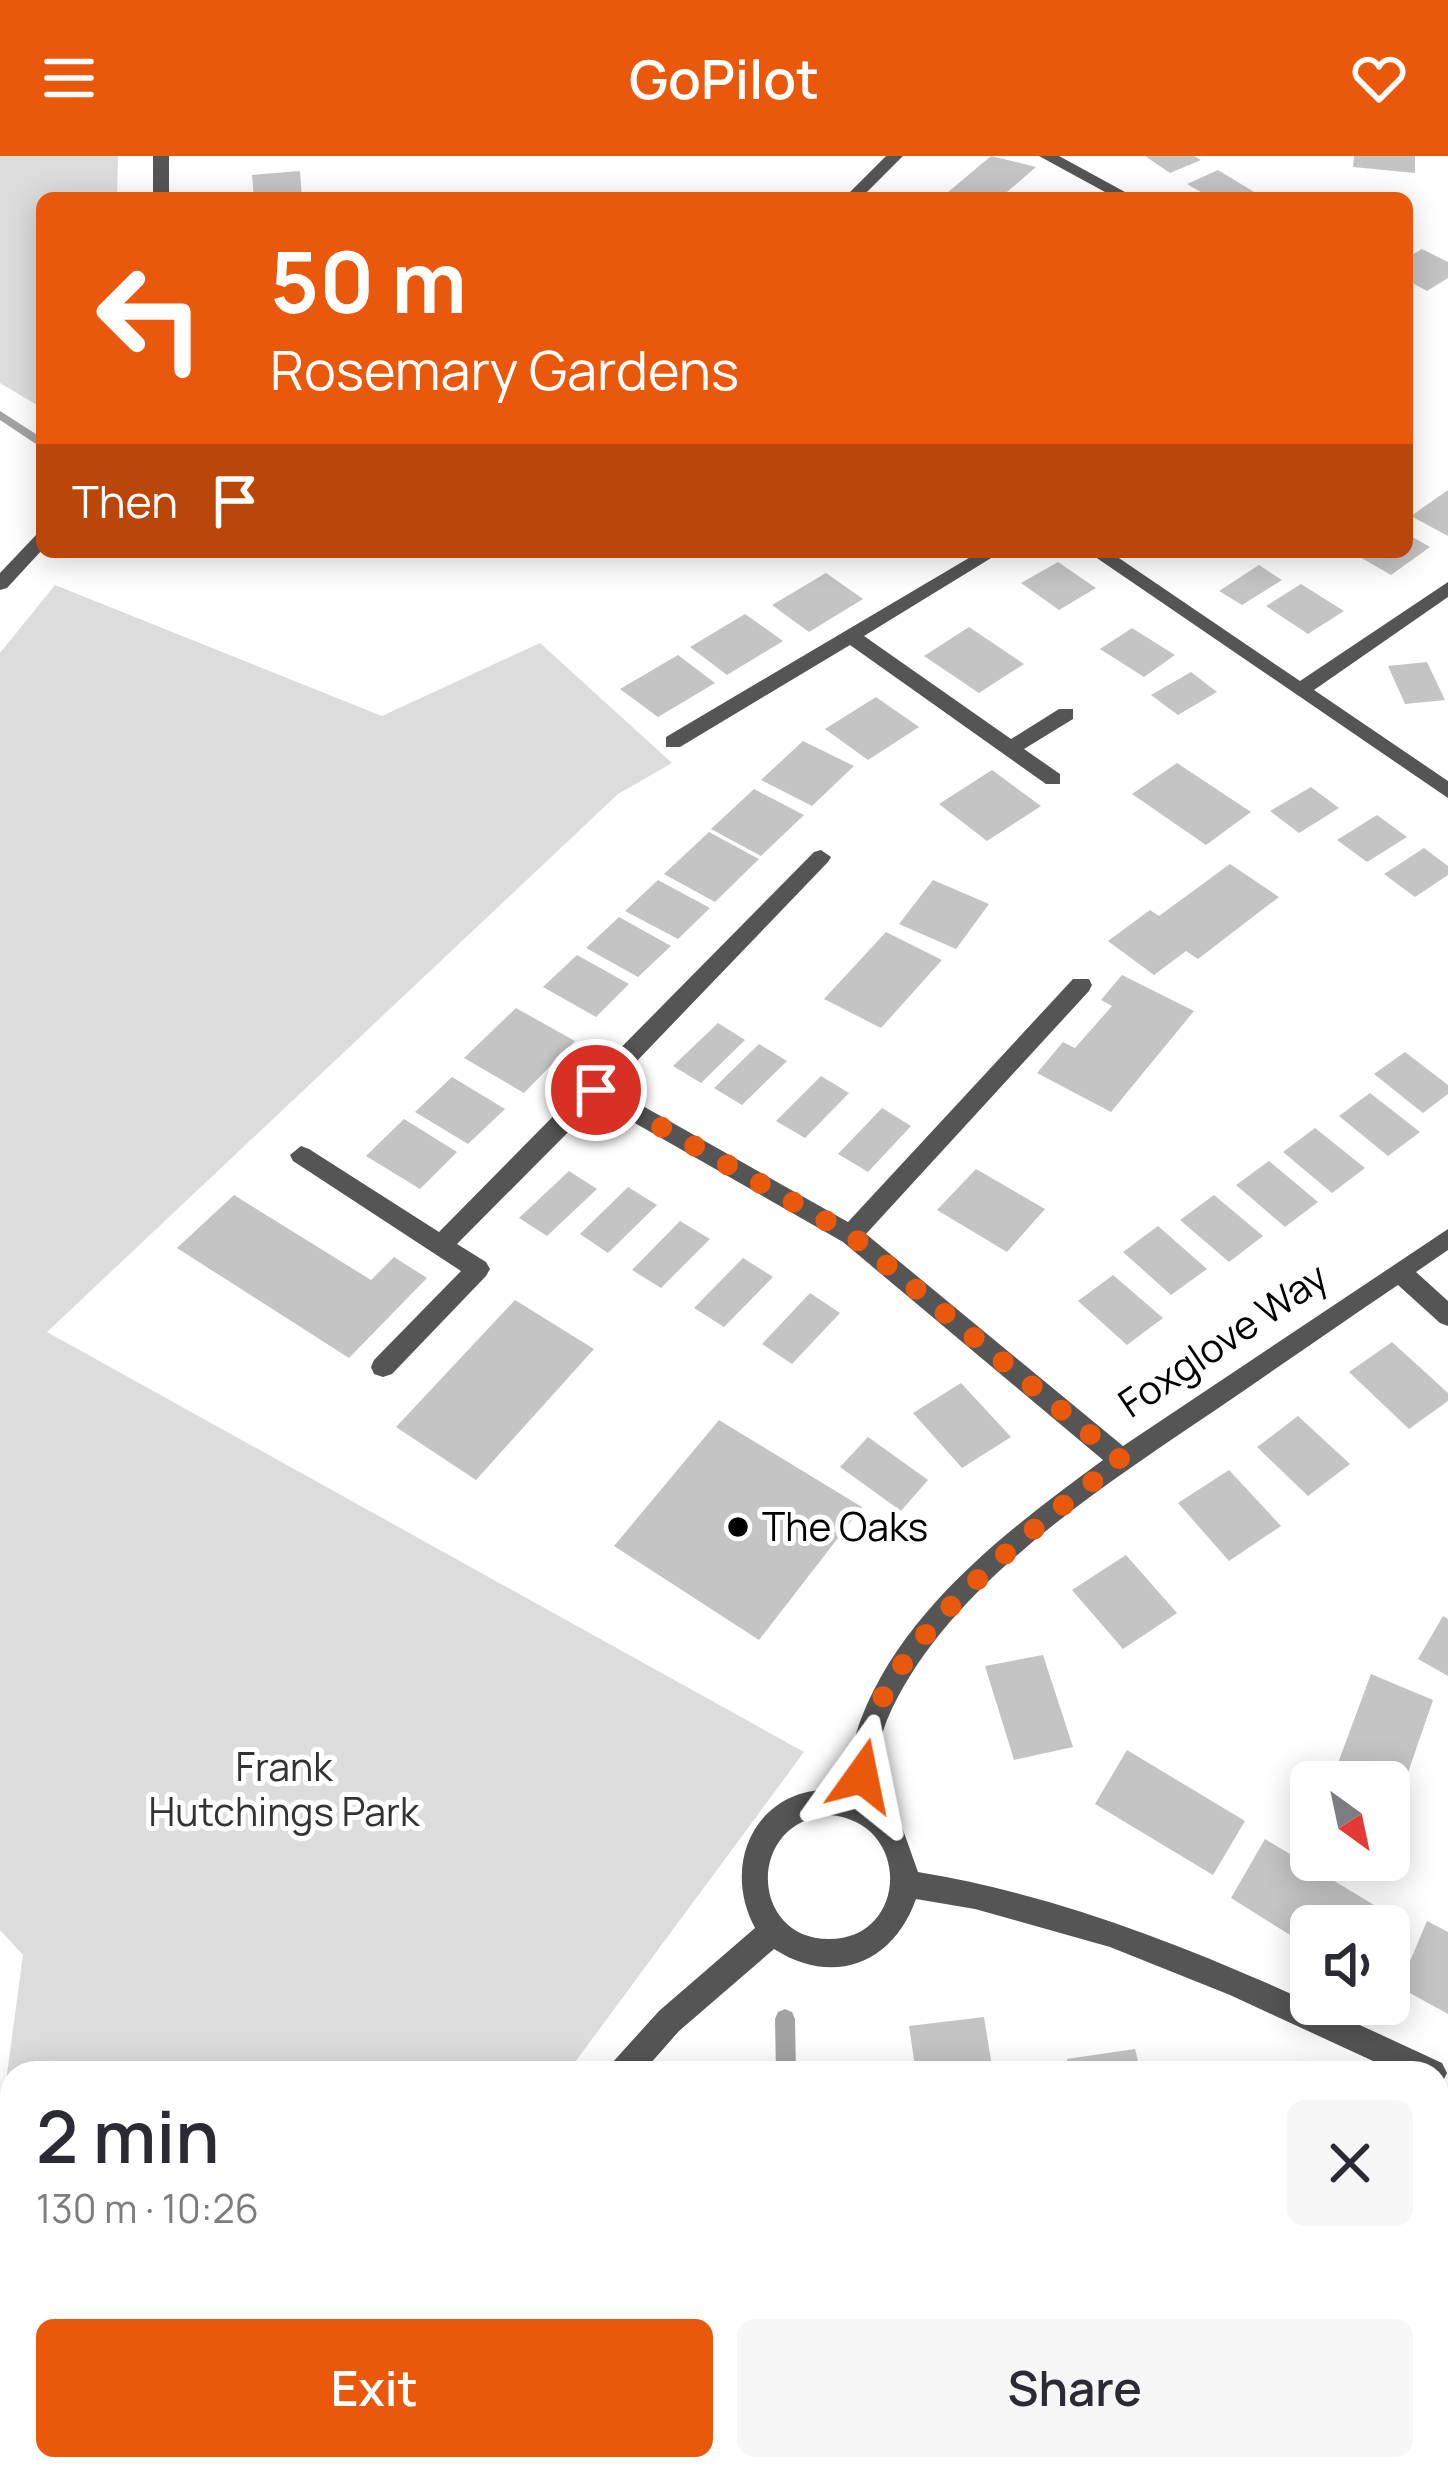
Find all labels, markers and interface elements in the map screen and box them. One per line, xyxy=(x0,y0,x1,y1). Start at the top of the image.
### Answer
text: GoPilot xyxy=(629,41,819,115)
icon: menu xyxy=(36,45,102,111)
icon: heart xyxy=(1346,45,1412,111)
text: 50 m xyxy=(270,223,467,338)
icon: left xyxy=(72,240,228,396)
text: Rosemary Gardens xyxy=(270,332,739,406)
icon: arrive xyxy=(202,468,268,534)
text: Then xyxy=(72,470,178,532)
pin xyxy=(545,1039,647,1141)
icon: arrive xyxy=(563,1057,629,1123)
street label: Foxglove Way xyxy=(1107,1249,1338,1429)
place label: The Oaks xyxy=(762,1499,928,1553)
marker: The Oaks xyxy=(725,1514,751,1540)
position arrow xyxy=(799,1713,925,1839)
park label: Frank Hutchings Park xyxy=(149,1739,421,1838)
north arrow xyxy=(1290,1761,1410,1881)
map controls xyxy=(1290,1761,1410,2025)
button: sound xyxy=(1290,1905,1410,2025)
text: 2 min xyxy=(36,2086,220,2185)
button: close xyxy=(1287,2100,1413,2226)
text: 130 m · 10:26 xyxy=(36,2181,259,2235)
button: Exit xyxy=(36,2319,713,2457)
button: Share xyxy=(737,2319,1413,2457)

